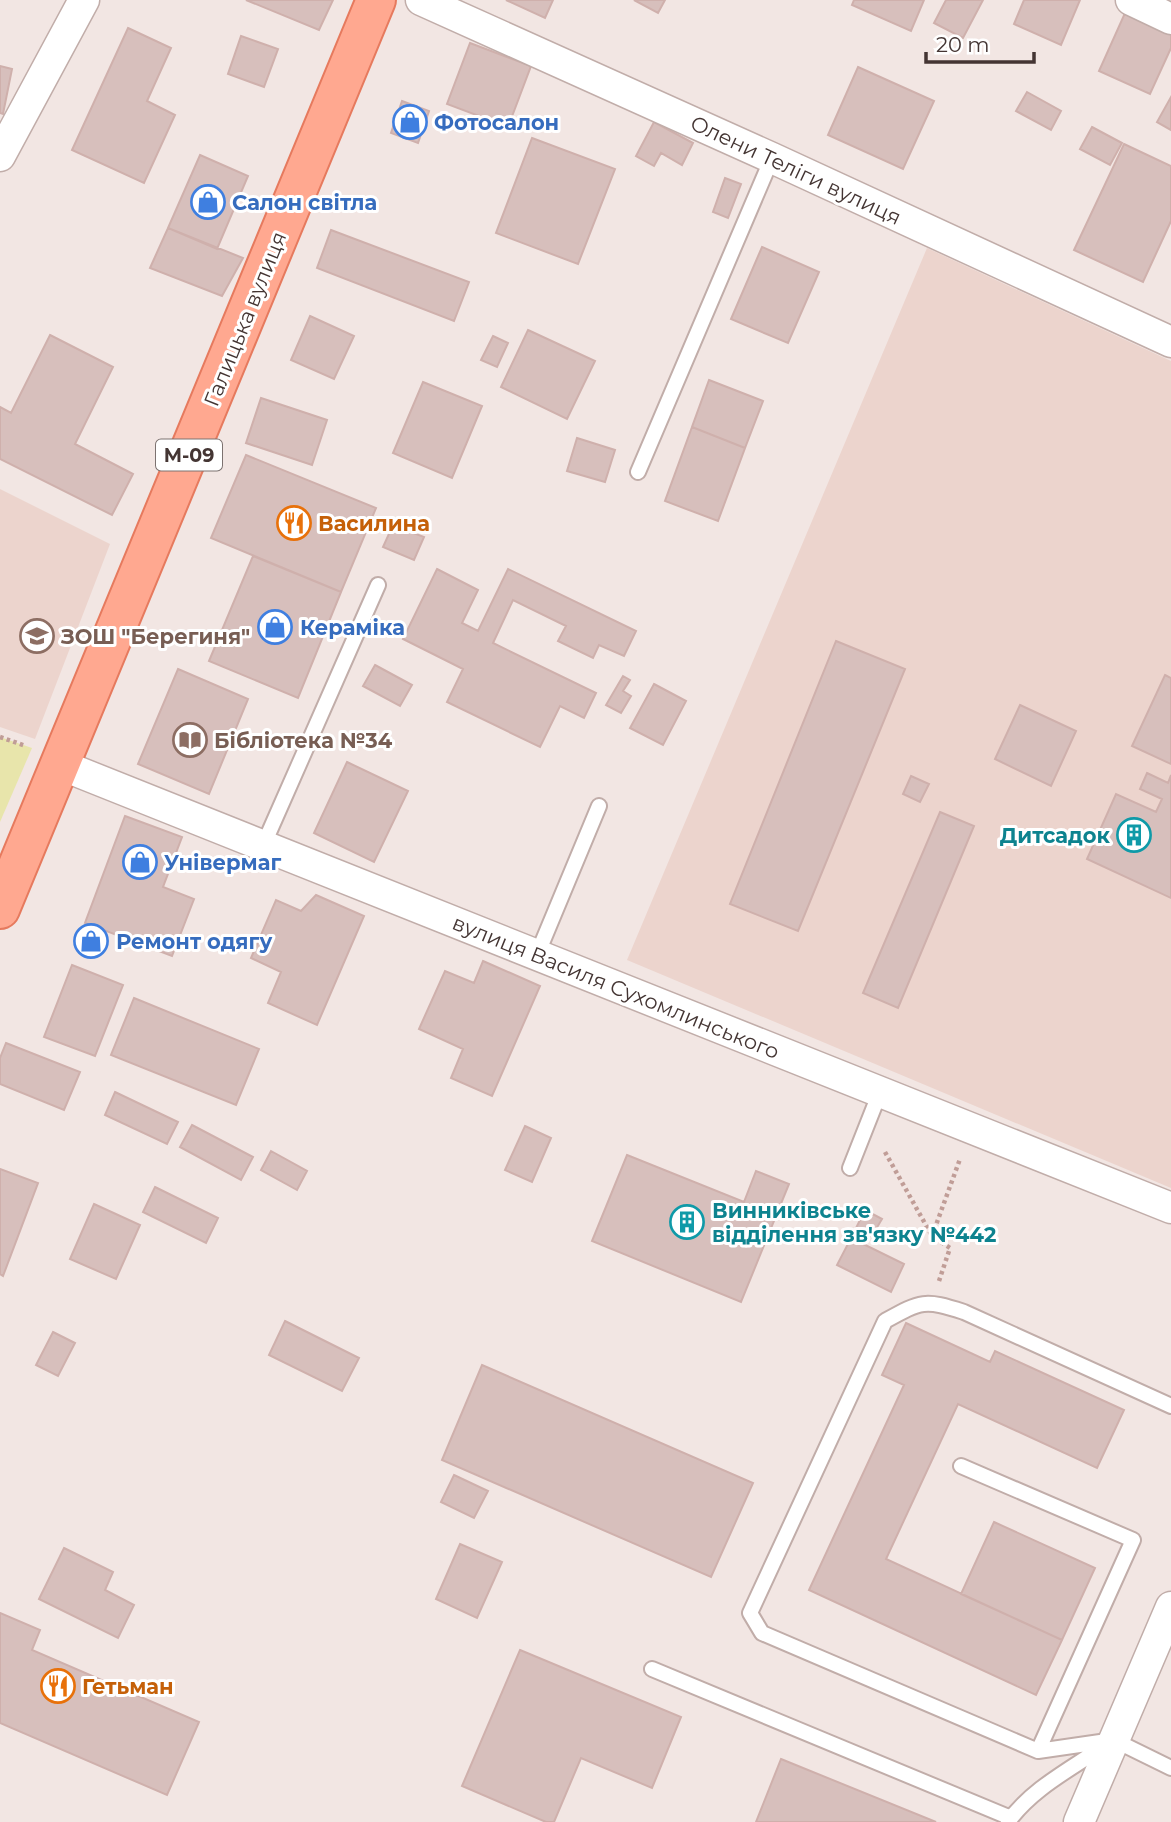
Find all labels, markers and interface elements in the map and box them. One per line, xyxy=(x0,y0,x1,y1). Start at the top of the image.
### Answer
scale bar xyxy=(926,21,1034,65)
text: 20 m xyxy=(936,32,990,57)
shop icon: Фотосалон xyxy=(391,103,429,141)
place label: Фотосалон xyxy=(434,110,559,135)
street label: Олени Теліги вулиця xyxy=(687,110,905,230)
shop icon: Салон світла xyxy=(189,183,227,221)
place label: Салон світла xyxy=(232,190,377,215)
street label: Галицька вулиця xyxy=(199,228,291,410)
road number: М-09 xyxy=(156,440,222,470)
restaurant icon: Василина xyxy=(275,504,313,542)
place label: Василина xyxy=(318,511,430,536)
shop icon: Кераміка xyxy=(256,608,294,646)
place label: Кераміка xyxy=(300,615,405,640)
school or university icon: ЗОШ "Берегиня" xyxy=(18,617,56,655)
place label: ЗОШ "Берегиня" xyxy=(60,624,250,649)
library icon: Бібліотека №34 xyxy=(171,721,209,759)
place label: Бібліотека №34 xyxy=(214,728,393,753)
building icon: Дитсадок xyxy=(1115,816,1153,854)
place label: Дитсадок xyxy=(1000,823,1111,848)
shop icon: Універмаг xyxy=(121,843,159,881)
place label: Універмаг xyxy=(164,850,281,875)
street label: вулиця Василя Сухомлинського xyxy=(449,910,783,1064)
shop icon: Ремонт одягу xyxy=(72,922,110,960)
place label: Ремонт одягу xyxy=(116,929,272,954)
place label: Винниківське відділення зв'язку №442 xyxy=(712,1198,996,1247)
building icon: Винниківське відділення зв'язку №442 xyxy=(668,1203,706,1241)
restaurant icon: Гетьман xyxy=(39,1667,77,1705)
place label: Гетьман xyxy=(82,1674,174,1699)

